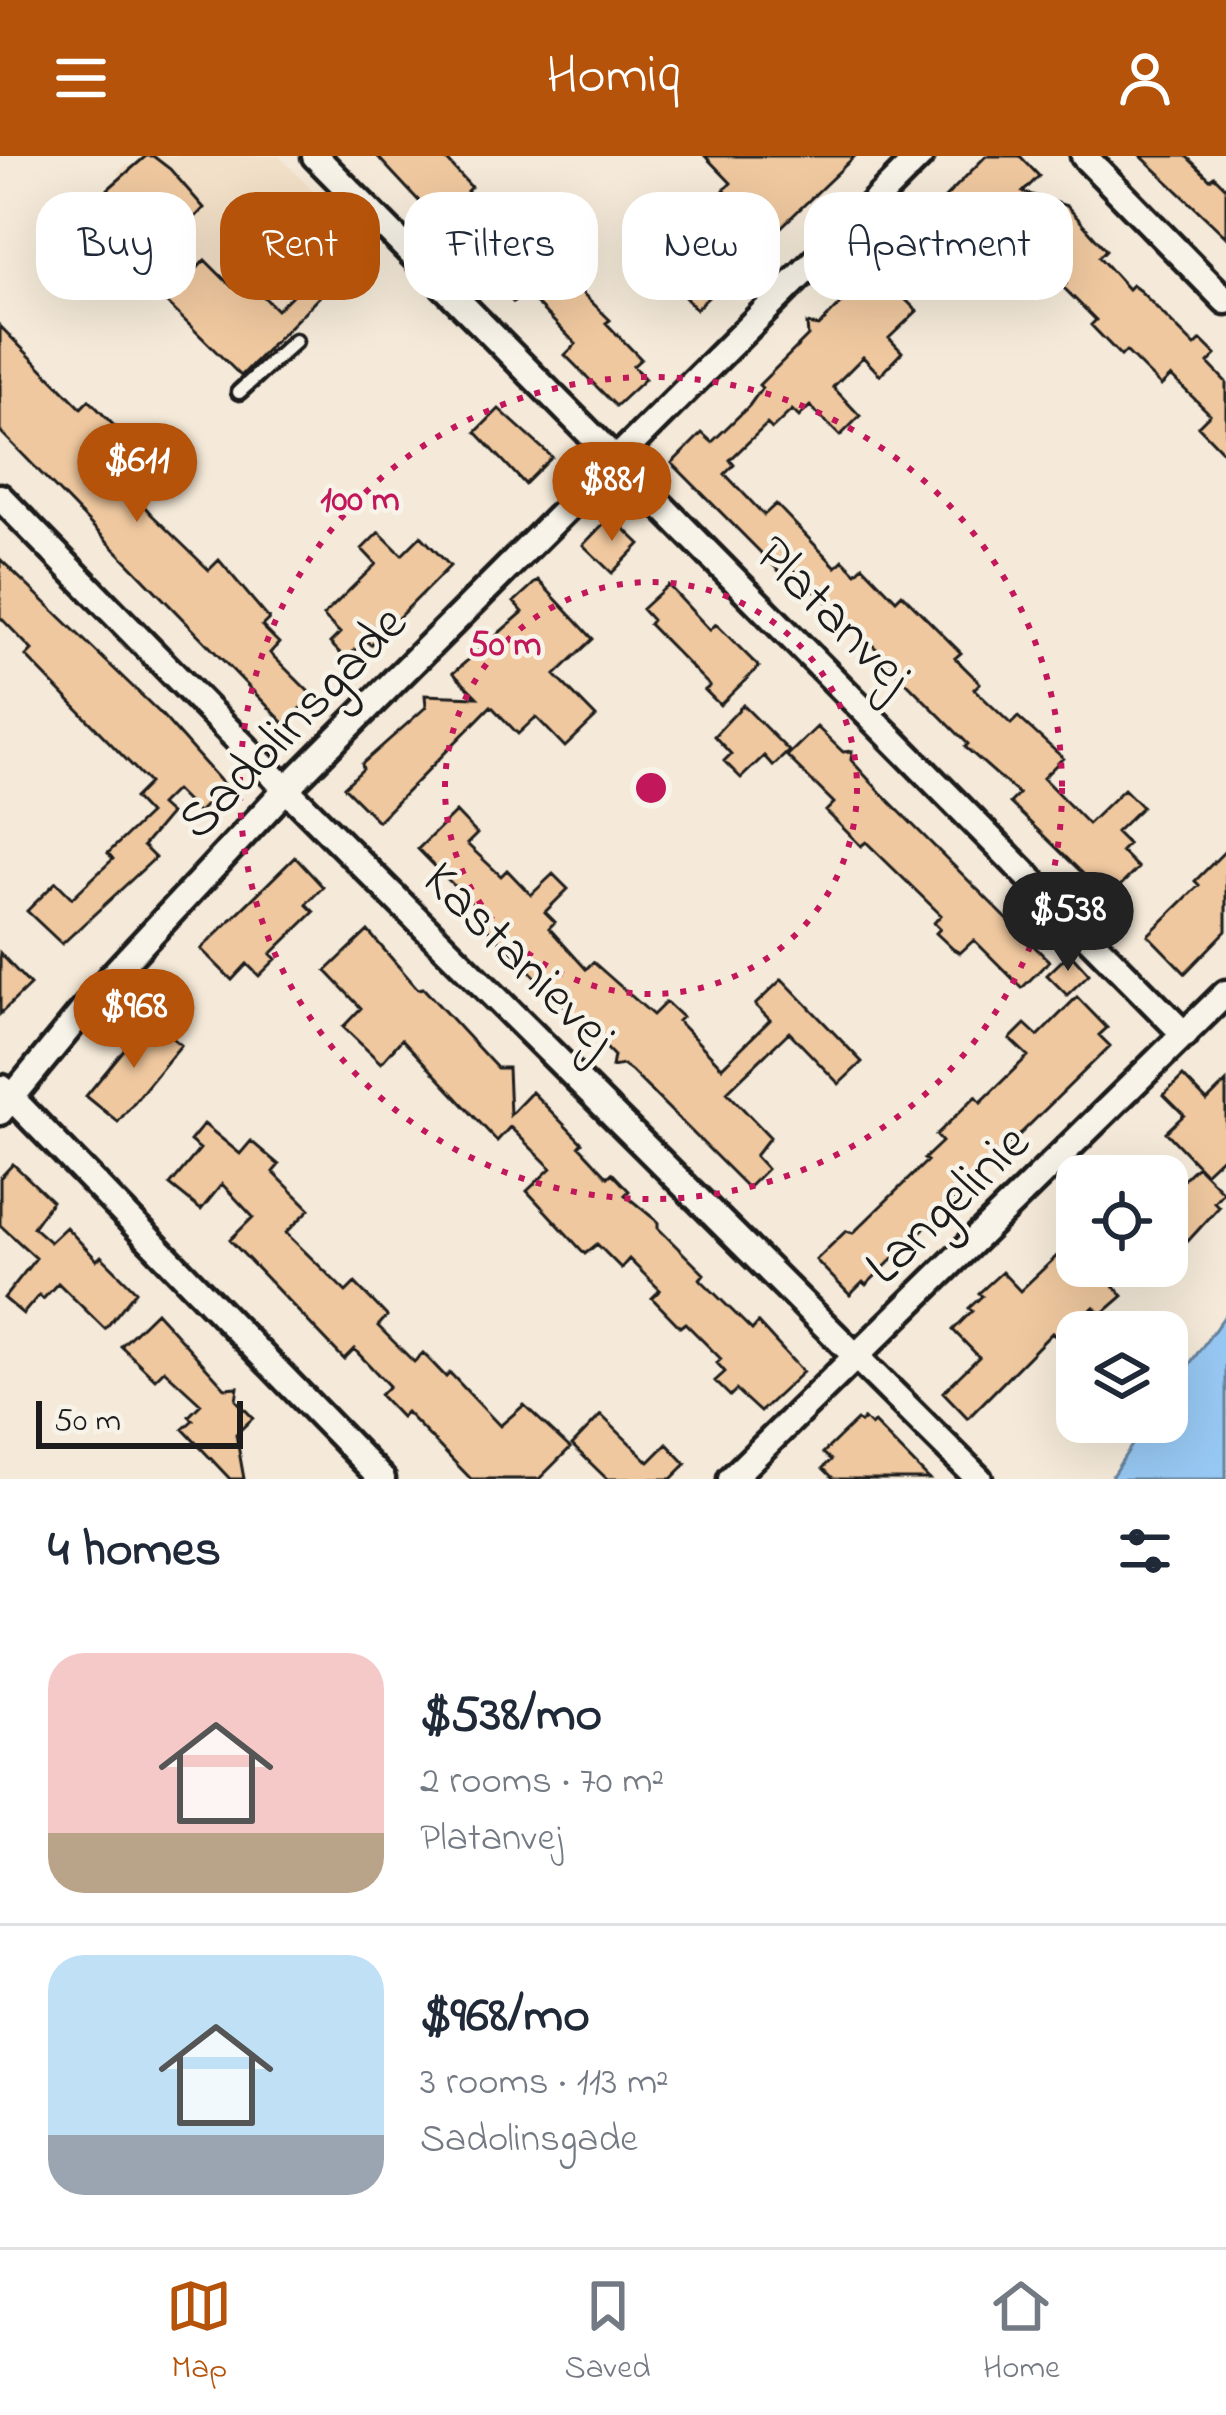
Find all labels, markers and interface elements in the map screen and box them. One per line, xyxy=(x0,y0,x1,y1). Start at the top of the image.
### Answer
text: Homiq xyxy=(546,39,680,117)
icon: menu xyxy=(48,45,114,111)
icon: person xyxy=(1112,45,1178,111)
chip: Buy xyxy=(36,192,196,300)
chip: Rent xyxy=(220,192,380,300)
chip: Filters xyxy=(404,192,598,300)
chip: New xyxy=(622,192,780,300)
chip: Apartment xyxy=(804,192,1073,300)
pin: $611 xyxy=(66,423,208,525)
text: $611 xyxy=(104,433,170,490)
pin: $881 xyxy=(541,442,683,544)
text: $881 xyxy=(579,452,645,509)
text: 100 m xyxy=(320,475,400,528)
street label: Platanvej xyxy=(734,520,930,716)
street label: Sadolinsgade xyxy=(162,588,428,860)
text: 50 m xyxy=(468,620,542,673)
centre of rings xyxy=(630,767,672,809)
street label: Kastanievej xyxy=(402,845,634,1076)
pin: $538 xyxy=(997,872,1139,974)
text: $538 xyxy=(1030,882,1106,939)
pin: $968 xyxy=(63,969,205,1071)
text: $968 xyxy=(100,979,168,1036)
street label: Langelinie xyxy=(849,1107,1051,1306)
map controls xyxy=(1056,1155,1188,1443)
button: locate xyxy=(1056,1155,1188,1287)
button: layers xyxy=(1056,1311,1188,1443)
scale bar xyxy=(36,1395,243,1448)
text: 50 m xyxy=(54,1398,121,1446)
text: 4 homes xyxy=(48,1514,221,1589)
icon: filters xyxy=(1112,1518,1178,1584)
text: $538/mo xyxy=(420,1679,602,1754)
icon: home xyxy=(144,1701,288,1845)
text: 2 rooms · 70 m² xyxy=(420,1754,664,1811)
text: Platanvej xyxy=(420,1811,563,1868)
text: $968/mo xyxy=(420,1980,590,2055)
icon: home xyxy=(144,2003,288,2147)
text: 3 rooms · 113 m² xyxy=(420,2055,669,2112)
text: Sadolinsgade xyxy=(420,2112,638,2169)
tab: Map xyxy=(166,2273,232,2393)
tab: Saved xyxy=(565,2273,651,2393)
tab: Home xyxy=(983,2273,1060,2393)

